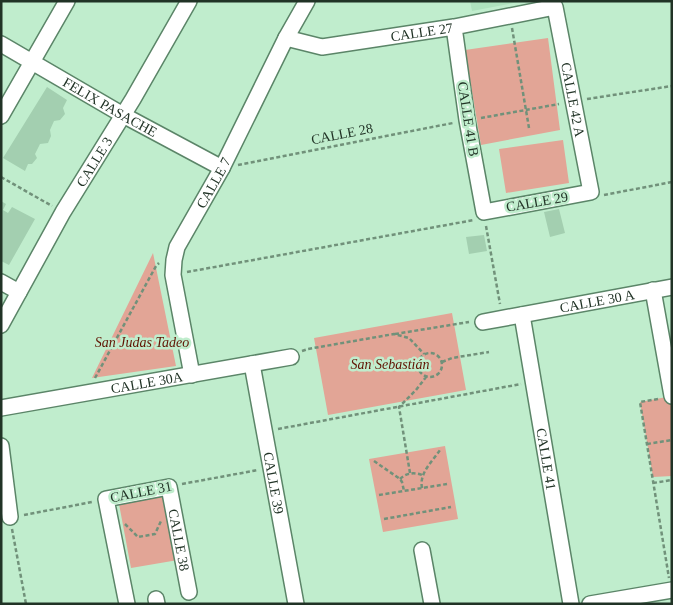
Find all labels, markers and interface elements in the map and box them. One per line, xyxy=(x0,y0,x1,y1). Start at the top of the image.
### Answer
street label: CALLE 27 xyxy=(390,20,454,44)
street label: CALLE 42 A xyxy=(558,61,588,139)
street label: FELIX PASACHE xyxy=(60,74,160,139)
street label: CALLE 41 B xyxy=(455,81,481,157)
street label: CALLE 28 xyxy=(310,121,374,147)
street label: CALLE 3 xyxy=(73,134,115,189)
street label: CALLE 7 xyxy=(193,155,233,211)
street label: CALLE 29 xyxy=(505,189,569,215)
street label: CALLE 30 A xyxy=(559,286,636,315)
park label: San Judas Tadeo xyxy=(95,335,189,350)
park label: San Sebastián xyxy=(351,357,429,372)
street label: CALLE 30A xyxy=(110,369,185,396)
street label: CALLE 41 xyxy=(534,427,559,491)
street label: CALLE 39 xyxy=(261,451,287,515)
street label: CALLE 31 xyxy=(109,479,173,505)
street label: CALLE 38 xyxy=(166,508,192,572)

